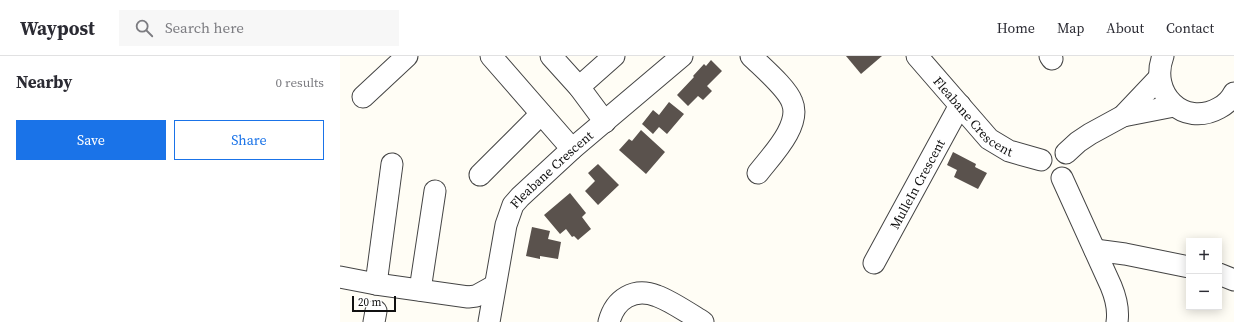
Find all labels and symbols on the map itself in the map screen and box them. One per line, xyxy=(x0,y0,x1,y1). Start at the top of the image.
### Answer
street label: Fleabane Crescent xyxy=(929,73,1015,161)
street label: Fleabane Crescent xyxy=(506,127,597,212)
street label: MulleIn Crescent xyxy=(886,136,949,232)
scale bar xyxy=(352,294,396,313)

